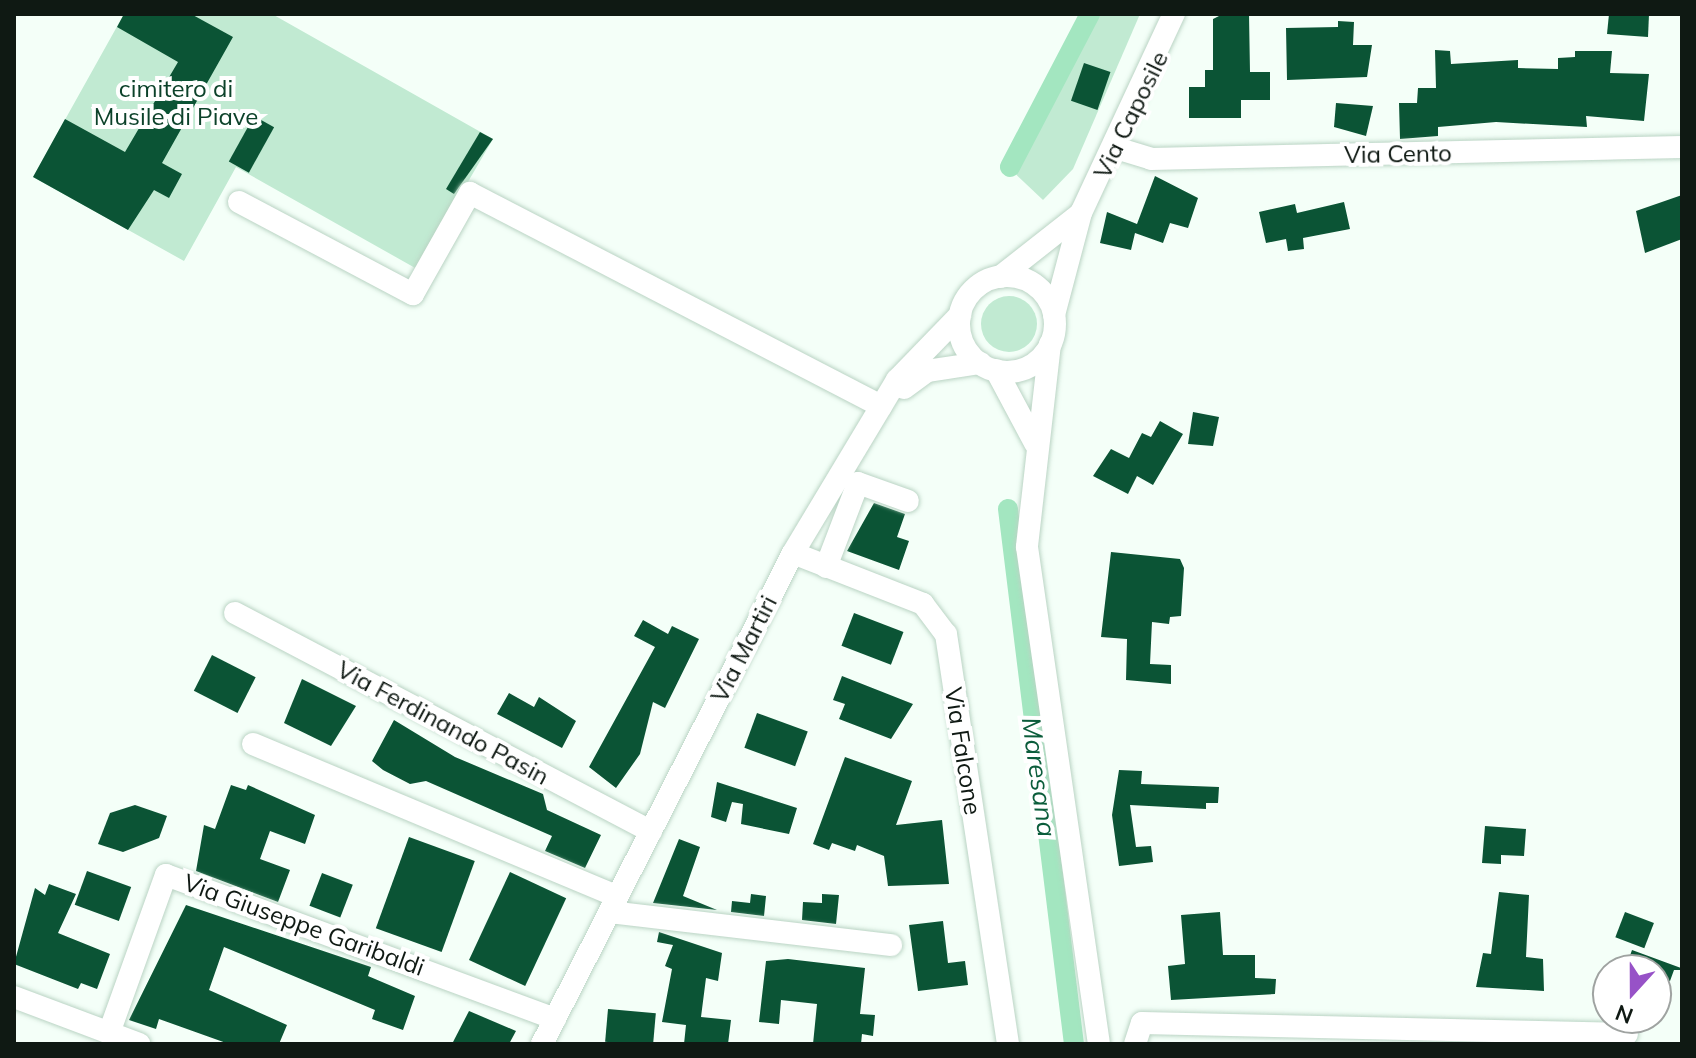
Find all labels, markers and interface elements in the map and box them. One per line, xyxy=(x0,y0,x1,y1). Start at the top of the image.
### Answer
street label: Via Caposile xyxy=(1088,47,1174,183)
park label: cimitero di Musile di Piave xyxy=(94,75,258,131)
street label: Via Cento xyxy=(1344,139,1452,169)
street label: Via Martiri xyxy=(705,591,783,707)
street label: Via Ferdinando Pasin xyxy=(332,655,554,791)
street label: Via Falcone xyxy=(939,685,987,817)
water label: Maresana xyxy=(1015,715,1063,839)
street label: Via Giuseppe Garibaldi xyxy=(180,868,428,982)
north arrow xyxy=(1592,954,1672,1034)
text: N xyxy=(1611,998,1637,1031)

